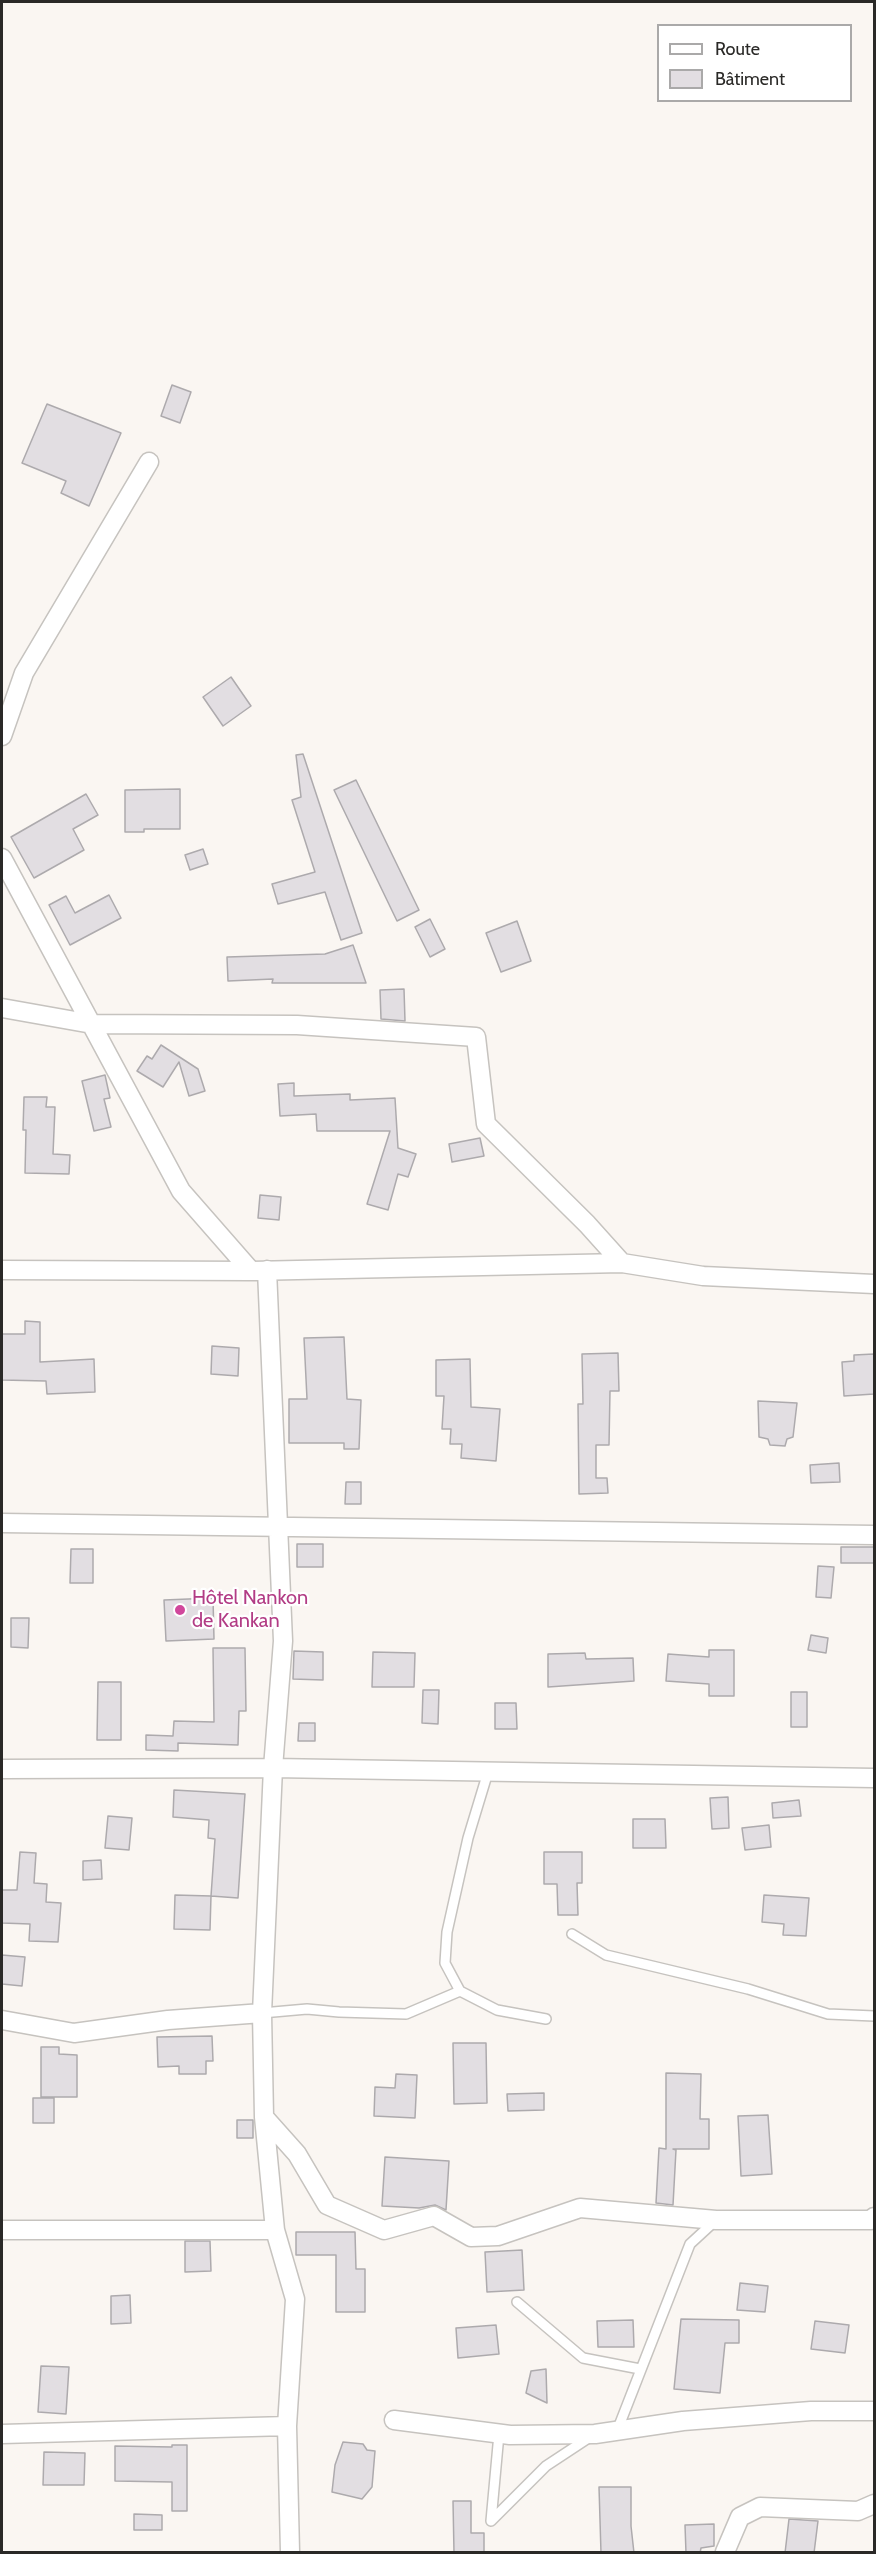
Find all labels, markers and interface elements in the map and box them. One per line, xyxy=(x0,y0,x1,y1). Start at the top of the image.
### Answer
legend xyxy=(657,24,852,102)
text: Route xyxy=(715,38,760,60)
text: Bâtiment xyxy=(715,68,785,90)
place label: Hôtel Nankon de Kankan xyxy=(192,1586,308,1633)
marker: Hôtel Nankon de Kankan xyxy=(173,1603,187,1617)

